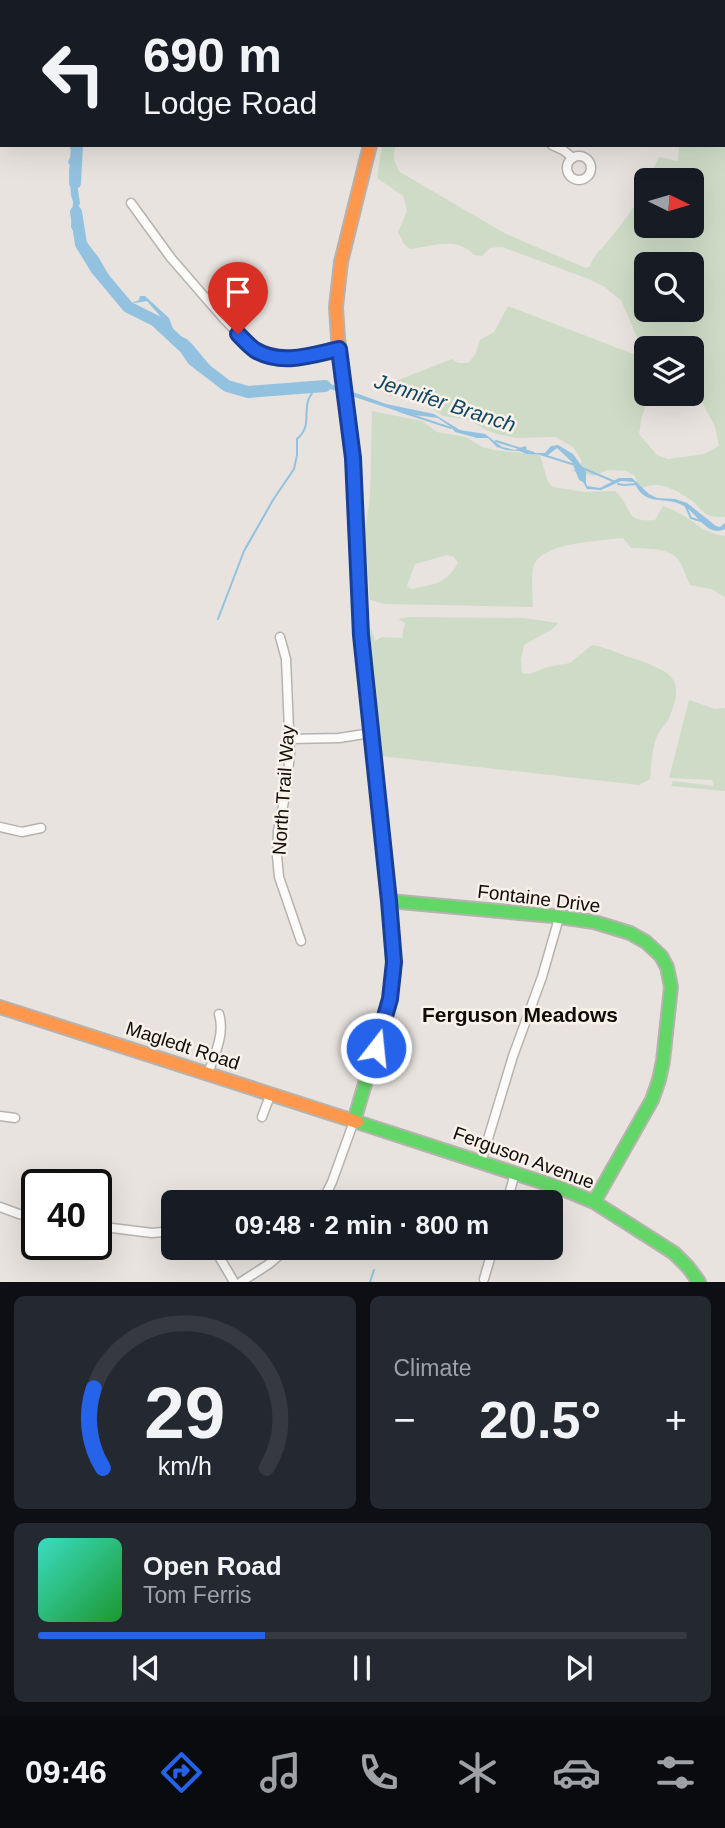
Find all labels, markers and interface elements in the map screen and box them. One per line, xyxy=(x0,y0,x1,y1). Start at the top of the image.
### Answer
icon: left xyxy=(28,28,119,119)
text: 690 m xyxy=(143,28,282,82)
text: Lodge Road xyxy=(143,85,317,121)
north arrow xyxy=(634,168,704,238)
map controls xyxy=(634,168,704,406)
button: search xyxy=(634,252,704,322)
pin xyxy=(208,262,268,334)
icon: arrive xyxy=(219,273,257,311)
button: layers xyxy=(634,336,704,406)
water label: Jennifer Branch xyxy=(371,369,519,436)
street label: North Trail Way xyxy=(268,724,299,856)
street label: Fontaine Drive xyxy=(476,881,602,916)
district label: Ferguson Meadows xyxy=(422,1003,618,1026)
position arrow xyxy=(339,1011,413,1085)
street label: Magledt Road xyxy=(123,1017,242,1074)
street label: Ferguson Avenue xyxy=(450,1122,597,1193)
speed limit sign: 40 xyxy=(21,1169,112,1260)
text: 09:48 · 2 min · 800 m xyxy=(235,1210,489,1240)
text: Climate xyxy=(394,1355,471,1381)
text: 29 xyxy=(144,1373,225,1454)
text: 20.5° xyxy=(479,1391,601,1449)
text: − xyxy=(394,1399,416,1441)
text: + xyxy=(665,1399,687,1441)
text: km/h xyxy=(158,1452,212,1480)
text: Open Road xyxy=(143,1551,282,1581)
text: Tom Ferris xyxy=(143,1582,252,1608)
icon: previous xyxy=(127,1649,165,1687)
icon: pause xyxy=(343,1649,381,1687)
icon: next xyxy=(560,1649,598,1687)
icon: directions xyxy=(157,1748,206,1797)
icon: music xyxy=(256,1748,305,1797)
icon: phone xyxy=(354,1748,403,1797)
icon: climate xyxy=(453,1748,502,1797)
icon: car xyxy=(552,1748,601,1797)
icon: filters xyxy=(651,1748,700,1797)
text: 09:46 xyxy=(25,1754,107,1790)

